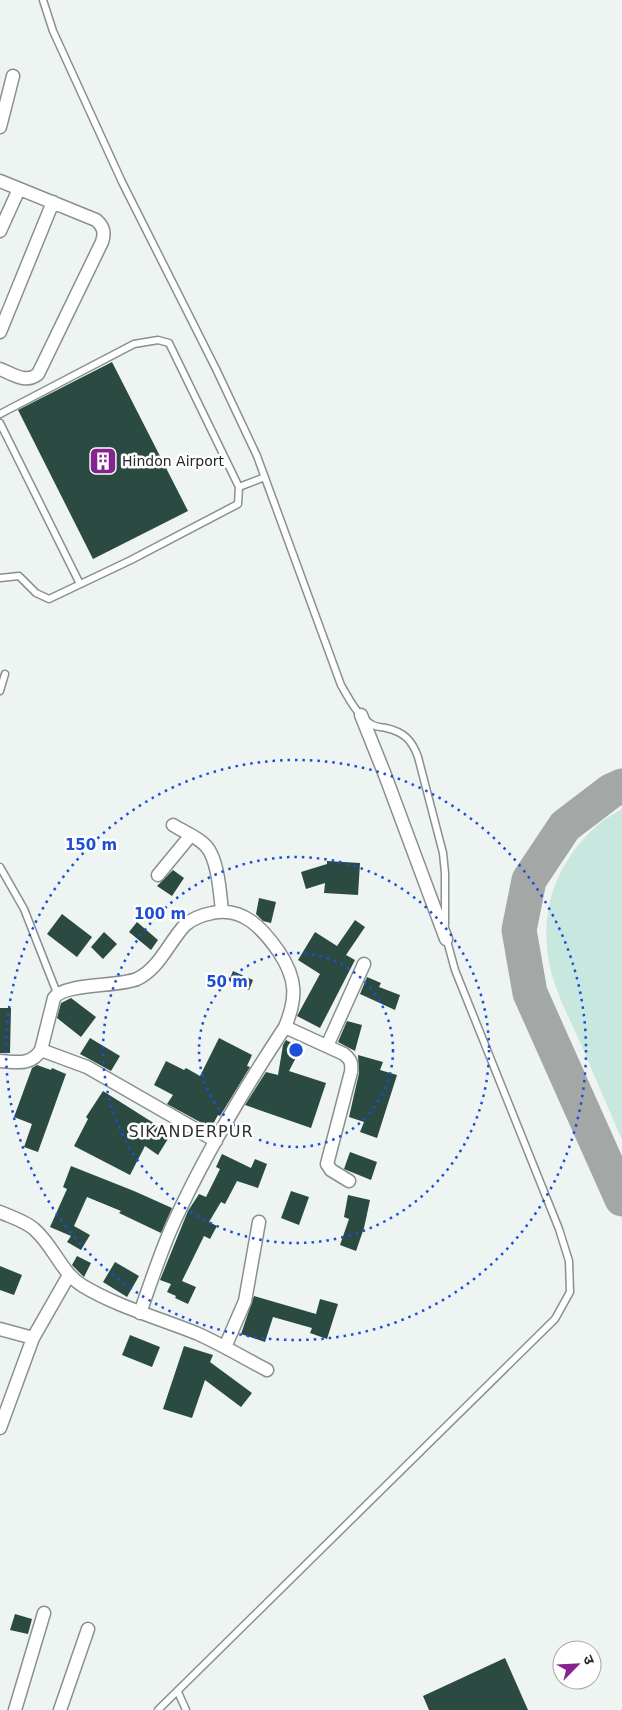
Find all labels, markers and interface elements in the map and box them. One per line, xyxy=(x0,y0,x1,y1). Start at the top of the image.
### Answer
building icon: Hindon Airport xyxy=(88,446,118,476)
place label: Hindon Airport xyxy=(122,453,224,469)
text: 150 m xyxy=(65,836,117,854)
text: 100 m xyxy=(134,905,186,923)
text: 50 m xyxy=(206,973,248,991)
centre of rings xyxy=(287,1041,305,1059)
district label: SIKANDERPUR xyxy=(128,1122,254,1141)
north arrow xyxy=(552,1640,602,1690)
text: उ xyxy=(580,1653,598,1667)

